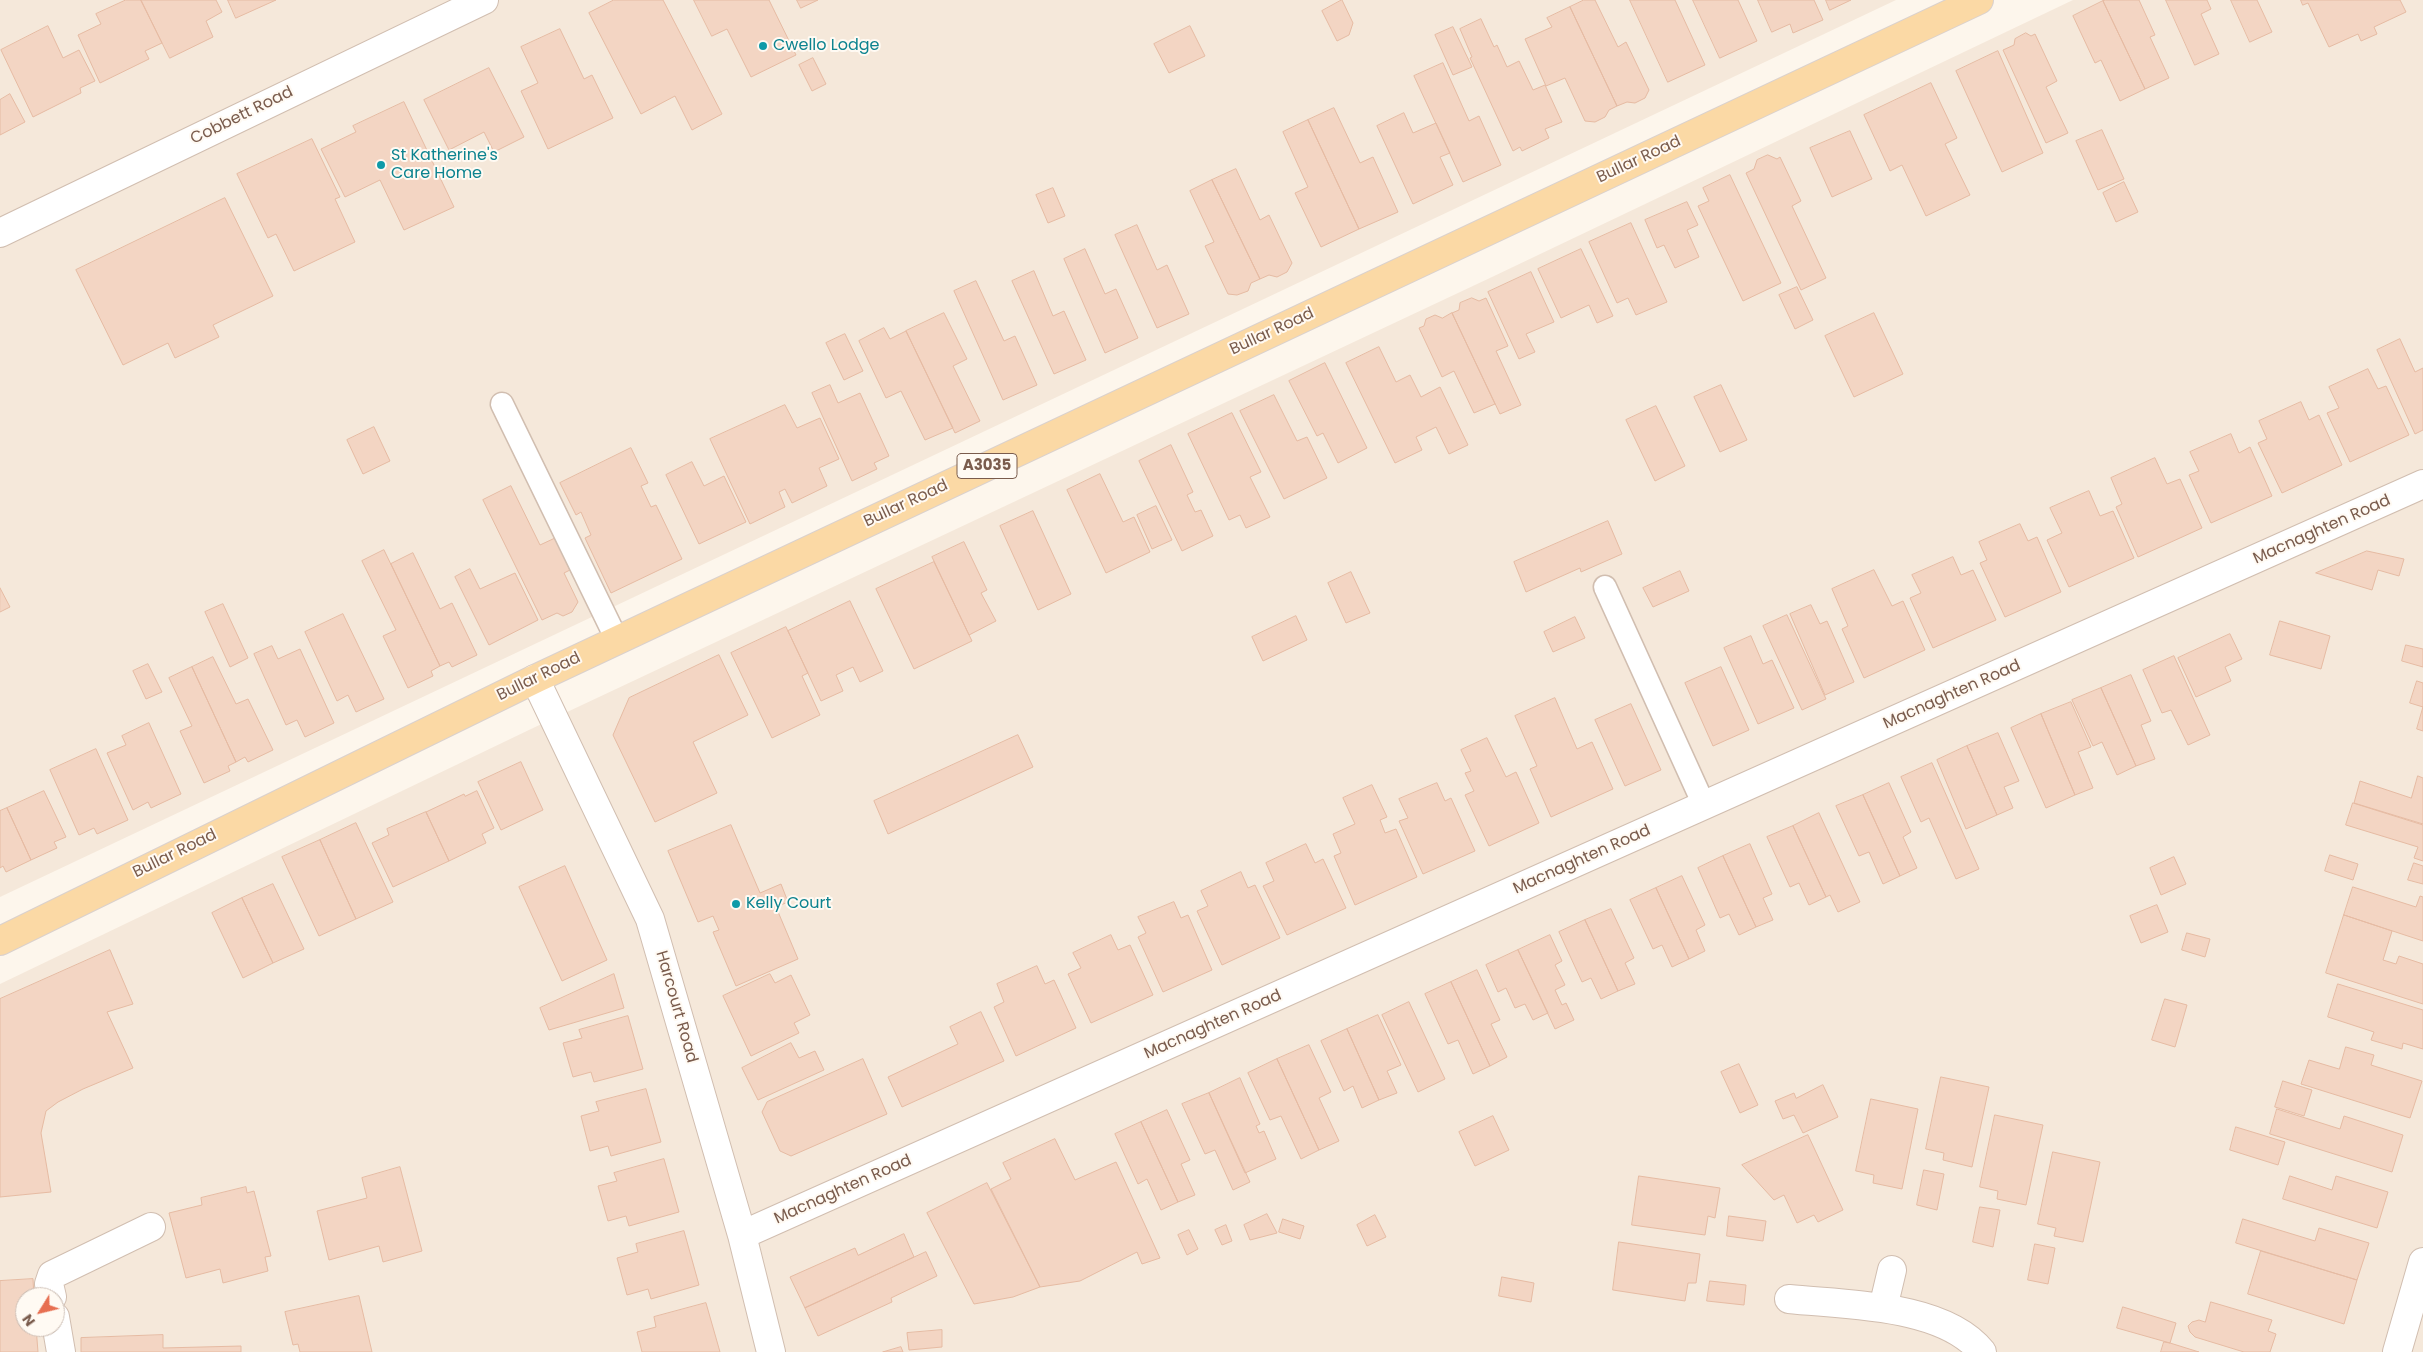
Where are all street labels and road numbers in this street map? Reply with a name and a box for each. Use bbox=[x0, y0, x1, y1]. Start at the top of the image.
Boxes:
street label: Cobbett Road bbox=[188, 83, 296, 149]
street label: Bullar Road bbox=[1594, 132, 1684, 188]
street label: Bullar Road bbox=[1227, 304, 1317, 360]
road number: A3035 bbox=[957, 454, 1017, 478]
street label: Bullar Road bbox=[861, 476, 951, 532]
street label: Macnaghten Road bbox=[2250, 491, 2394, 569]
street label: Bullar Road bbox=[494, 649, 584, 705]
street label: Macnaghten Road bbox=[1880, 656, 2024, 734]
street label: Macnaghten Road bbox=[1510, 821, 1654, 899]
street label: Bullar Road bbox=[130, 826, 220, 882]
street label: Harcourt Road bbox=[651, 949, 701, 1065]
street label: Macnaghten Road bbox=[1141, 986, 1285, 1064]
street label: Macnaghten Road bbox=[771, 1151, 915, 1229]

